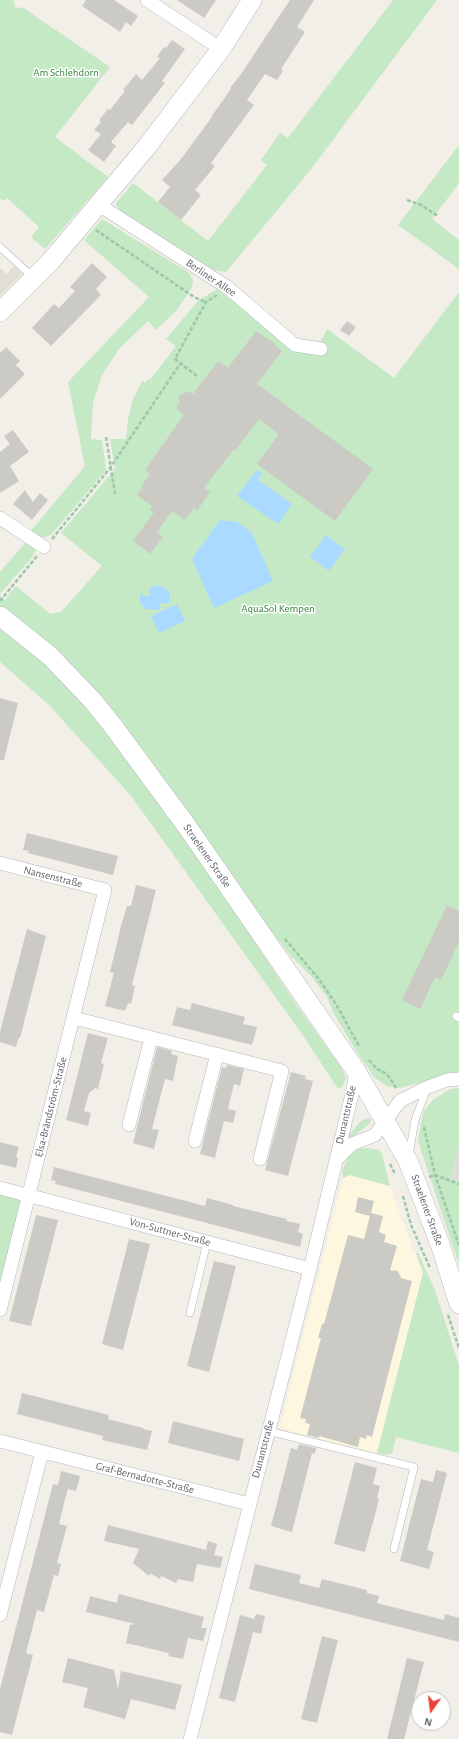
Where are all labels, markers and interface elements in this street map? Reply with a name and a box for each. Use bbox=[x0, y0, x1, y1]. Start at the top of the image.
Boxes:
park label: Am Schlehdorn bbox=[33, 66, 99, 80]
street label: Berliner Allee bbox=[183, 256, 239, 300]
park label: AquaSol Kempen bbox=[241, 602, 315, 616]
street label: Straelener Straße bbox=[180, 822, 234, 890]
street label: Nansenstraße bbox=[22, 863, 84, 891]
street label: Elsa-Brändström-Straße bbox=[32, 1056, 70, 1158]
street label: Dunantstraße bbox=[333, 1084, 359, 1146]
street label: Straelener Straße bbox=[408, 1173, 446, 1247]
street label: Von-Suttner-Straße bbox=[128, 1215, 212, 1249]
street label: Dunantstraße bbox=[249, 1418, 277, 1480]
street label: Graf-Bernadotte-Straße bbox=[94, 1459, 196, 1497]
north arrow bbox=[411, 1691, 451, 1731]
text: N bbox=[423, 1716, 433, 1728]

